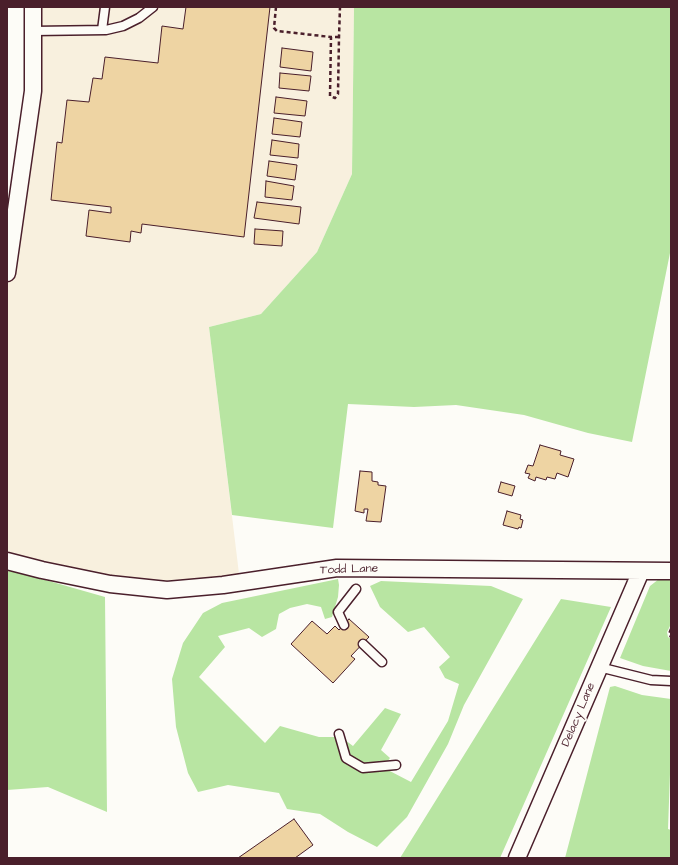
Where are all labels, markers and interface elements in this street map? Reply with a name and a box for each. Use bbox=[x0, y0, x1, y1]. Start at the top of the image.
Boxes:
street label: Todd Lane bbox=[320, 562, 378, 578]
street label: Delacy Lane bbox=[559, 681, 599, 749]

